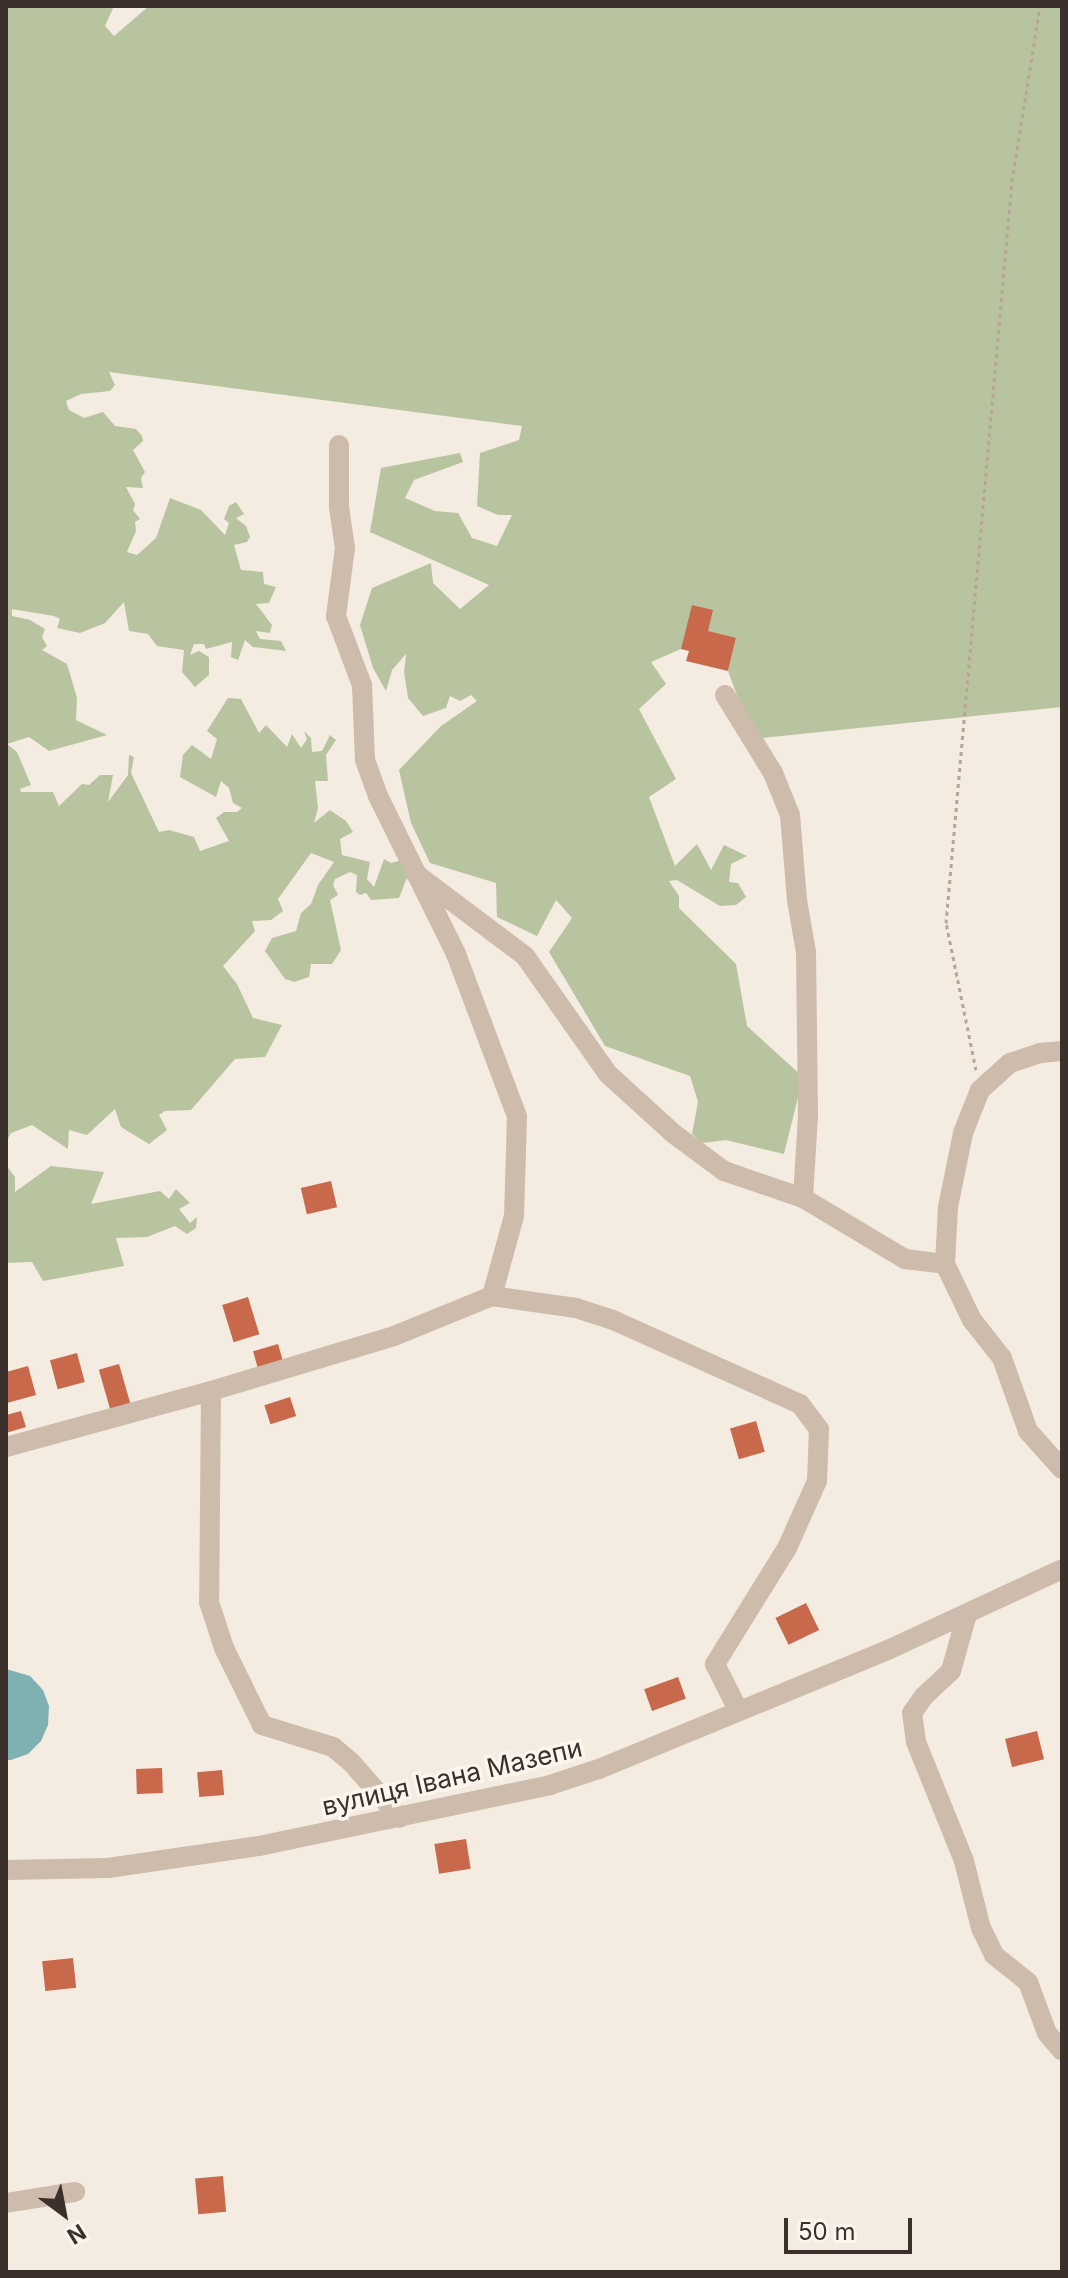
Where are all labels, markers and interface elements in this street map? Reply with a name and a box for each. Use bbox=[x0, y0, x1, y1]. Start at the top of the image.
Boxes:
street label: вулиця Івана Мазепи bbox=[319, 1732, 585, 1822]
north arrow bbox=[24, 2174, 104, 2254]
scale bar bbox=[788, 2202, 916, 2252]
text: 50 m bbox=[798, 2217, 856, 2246]
text: N bbox=[63, 2219, 91, 2250]

